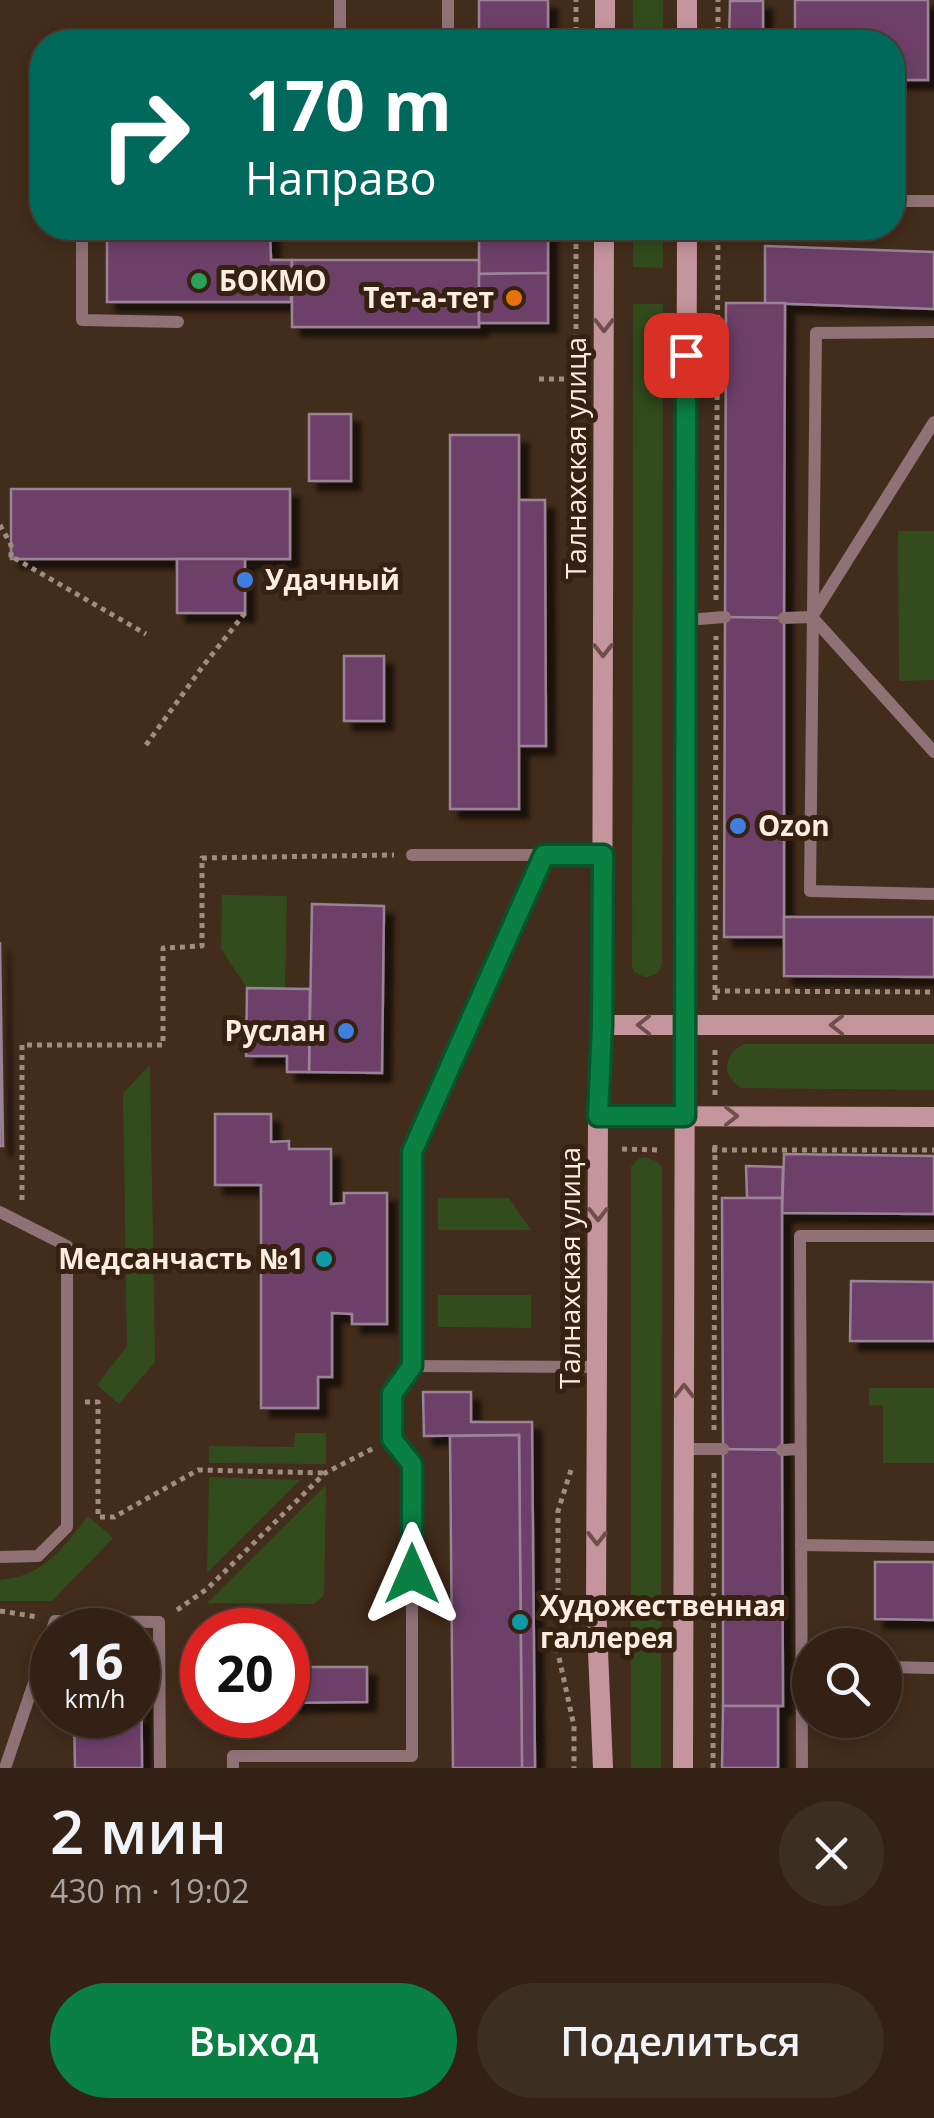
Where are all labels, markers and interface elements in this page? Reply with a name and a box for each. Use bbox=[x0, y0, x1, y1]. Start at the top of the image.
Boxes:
text: 170 m bbox=[245, 56, 452, 152]
icon: right bbox=[80, 70, 210, 200]
text: Направо bbox=[245, 147, 437, 208]
place label: БОКМО bbox=[219, 261, 327, 299]
marker: БОКМО bbox=[188, 270, 210, 292]
place label: Тет-а-тет bbox=[363, 278, 494, 316]
marker: Тет-а-тет bbox=[503, 287, 525, 309]
pin bbox=[644, 313, 729, 398]
one-way arrow bbox=[593, 318, 615, 333]
icon: arrive bbox=[659, 328, 714, 383]
street label: Талнахская улица bbox=[556, 337, 594, 579]
place label: Удачный bbox=[265, 560, 400, 598]
marker: Удачный bbox=[234, 569, 256, 591]
one-way arrow bbox=[592, 642, 614, 658]
place label: Ozon bbox=[758, 806, 830, 844]
marker: Ozon bbox=[727, 815, 749, 837]
place label: Руслан bbox=[225, 1011, 326, 1049]
one-way arrow bbox=[635, 1014, 650, 1036]
one-way arrow bbox=[828, 1014, 844, 1036]
marker: Руслан bbox=[335, 1020, 357, 1042]
one-way arrow bbox=[724, 1105, 739, 1127]
street label: Талнахская улица bbox=[550, 1147, 588, 1389]
one-way arrow bbox=[587, 1206, 609, 1222]
place label: Медсанчасть №1 bbox=[58, 1239, 304, 1277]
marker: Медсанчасть №1 bbox=[313, 1248, 335, 1270]
one-way arrow bbox=[673, 1382, 695, 1398]
position arrow bbox=[360, 1522, 464, 1626]
one-way arrow bbox=[586, 1531, 607, 1547]
place label: Художественная галлерея bbox=[540, 1586, 786, 1656]
speed limit sign: 20 bbox=[180, 1608, 310, 1738]
marker: Художественная галлерея bbox=[509, 1611, 531, 1633]
text: 16 bbox=[66, 1627, 124, 1695]
map controls bbox=[792, 1628, 902, 1738]
button: search bbox=[792, 1628, 902, 1738]
text: km/h bbox=[65, 1681, 125, 1715]
text: 2 мин bbox=[50, 1790, 227, 1872]
button: close bbox=[779, 1801, 884, 1906]
text: 430 m · 19:02 bbox=[50, 1869, 249, 1912]
button: Выход bbox=[50, 1983, 457, 2098]
button: Поделиться bbox=[477, 1983, 884, 2098]

